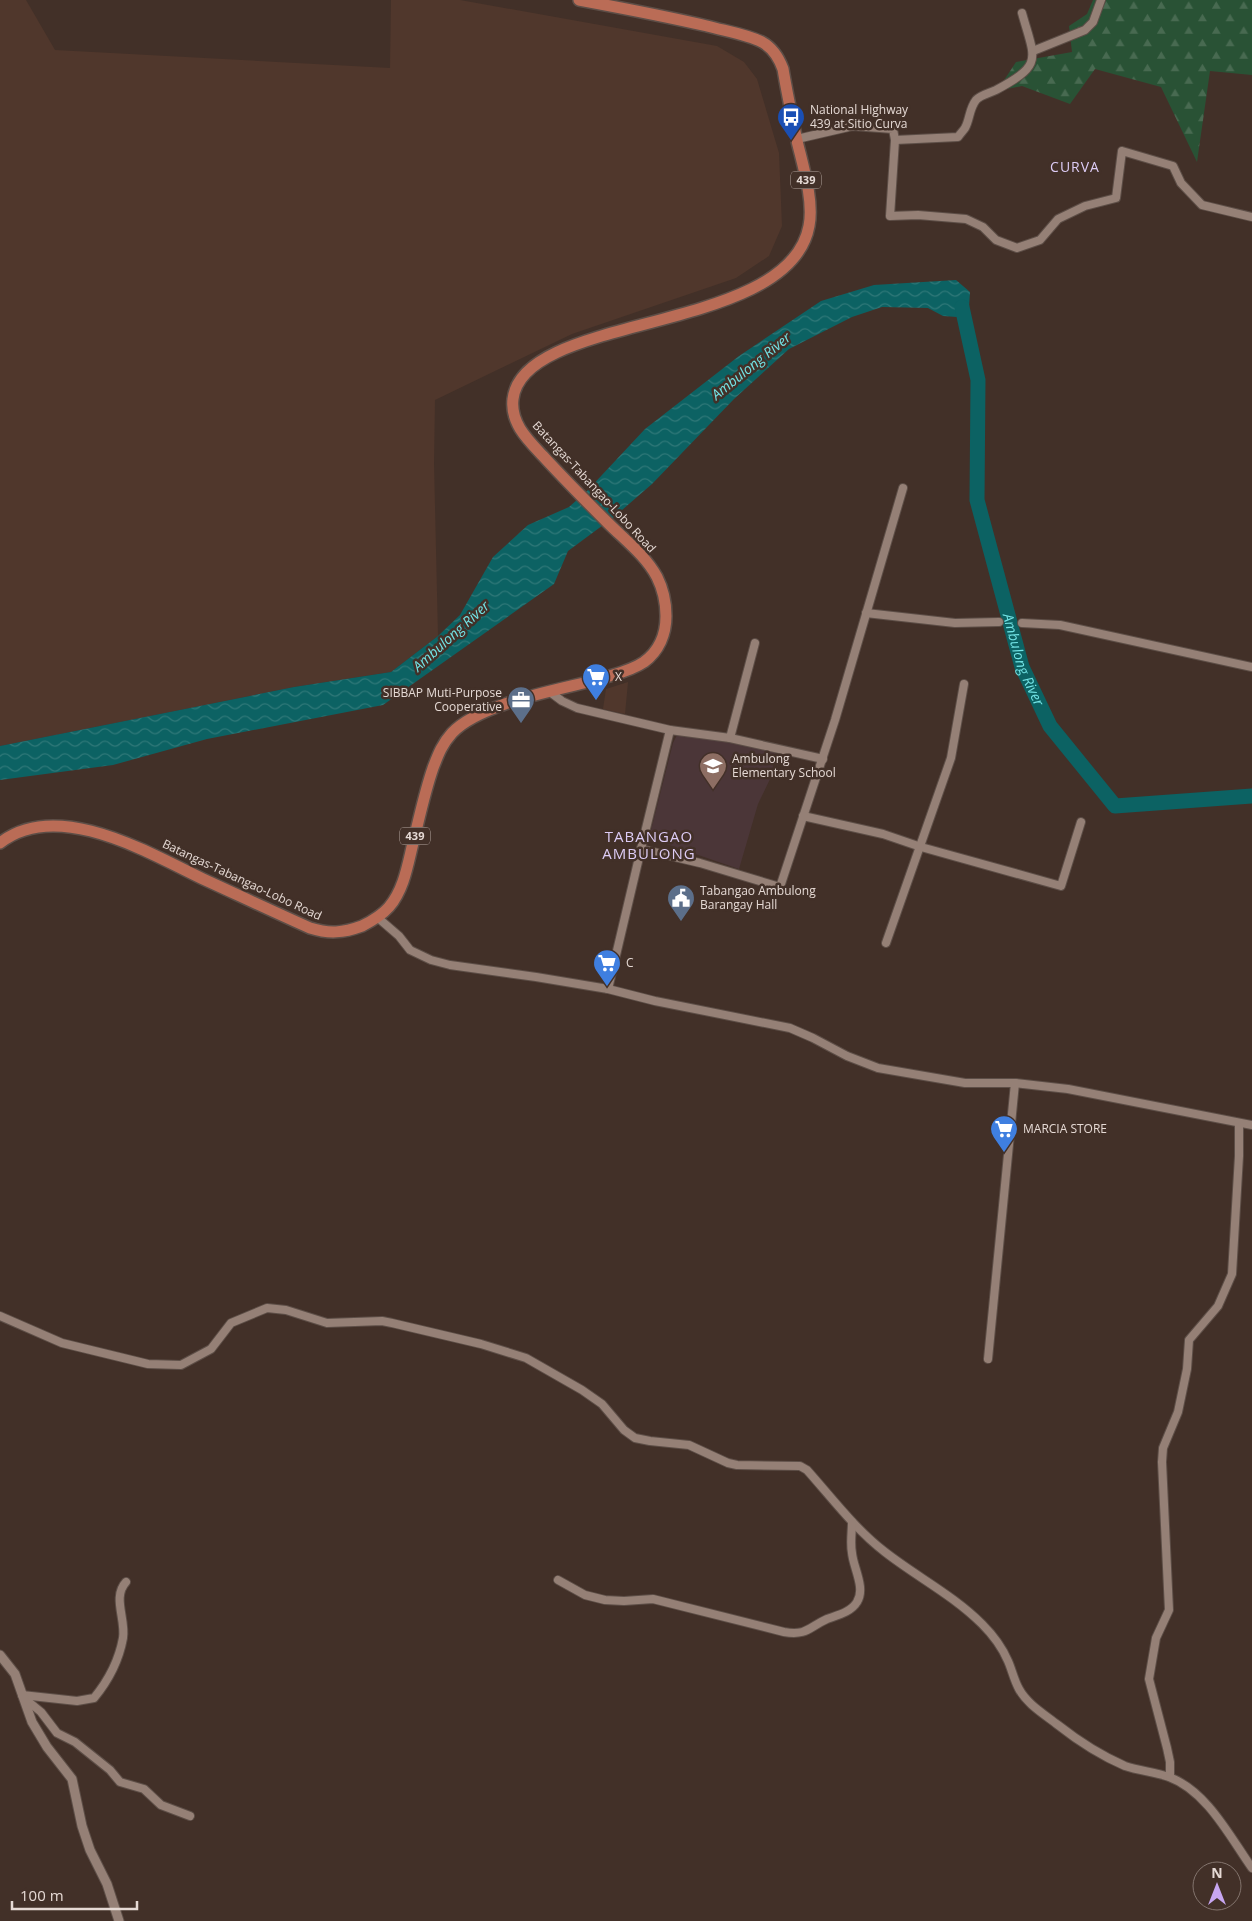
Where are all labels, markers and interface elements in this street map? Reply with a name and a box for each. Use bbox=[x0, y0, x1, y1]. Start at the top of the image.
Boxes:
place label: National Highway 439 at Sitio Curva bbox=[810, 101, 909, 132]
bus stop icon: National Highway 439 at Sitio Curva bbox=[776, 102, 806, 141]
district label: CURVA bbox=[1050, 157, 1100, 176]
road number: 439 bbox=[791, 172, 821, 188]
water label: Ambulong River bbox=[706, 327, 795, 404]
street label: Batangas-Tabangao-Lobo Road bbox=[529, 417, 660, 556]
water label: Ambulong River bbox=[407, 596, 493, 676]
water label: Ambulong River bbox=[999, 610, 1049, 709]
supermarket icon: X bbox=[581, 662, 611, 701]
place label: X bbox=[615, 668, 622, 685]
place label: SIBBAP Muti-Purpose Cooperative bbox=[383, 684, 502, 715]
office icon: SIBBAP Muti-Purpose Cooperative bbox=[506, 685, 536, 724]
place label: Ambulong Elementary School bbox=[732, 750, 836, 781]
school or university icon: Ambulong Elementary School bbox=[698, 751, 728, 790]
district label: TABANGAO AMBULONG bbox=[602, 826, 696, 863]
road number: 439 bbox=[400, 828, 430, 844]
street label: Batangas-Tabangao-Lobo Road bbox=[160, 835, 325, 924]
place label: Tabangao Ambulong Barangay Hall bbox=[700, 882, 816, 913]
public building icon: Tabangao Ambulong Barangay Hall bbox=[666, 883, 696, 922]
supermarket icon: C bbox=[592, 948, 622, 987]
place label: C bbox=[626, 954, 634, 971]
supermarket icon: MARCIA STORE bbox=[989, 1114, 1019, 1153]
place label: MARCIA STORE bbox=[1023, 1120, 1107, 1137]
north arrow bbox=[1192, 1861, 1242, 1911]
text: N bbox=[1211, 1863, 1223, 1882]
scale bar bbox=[12, 1878, 138, 1910]
text: 100 m bbox=[20, 1885, 64, 1905]

